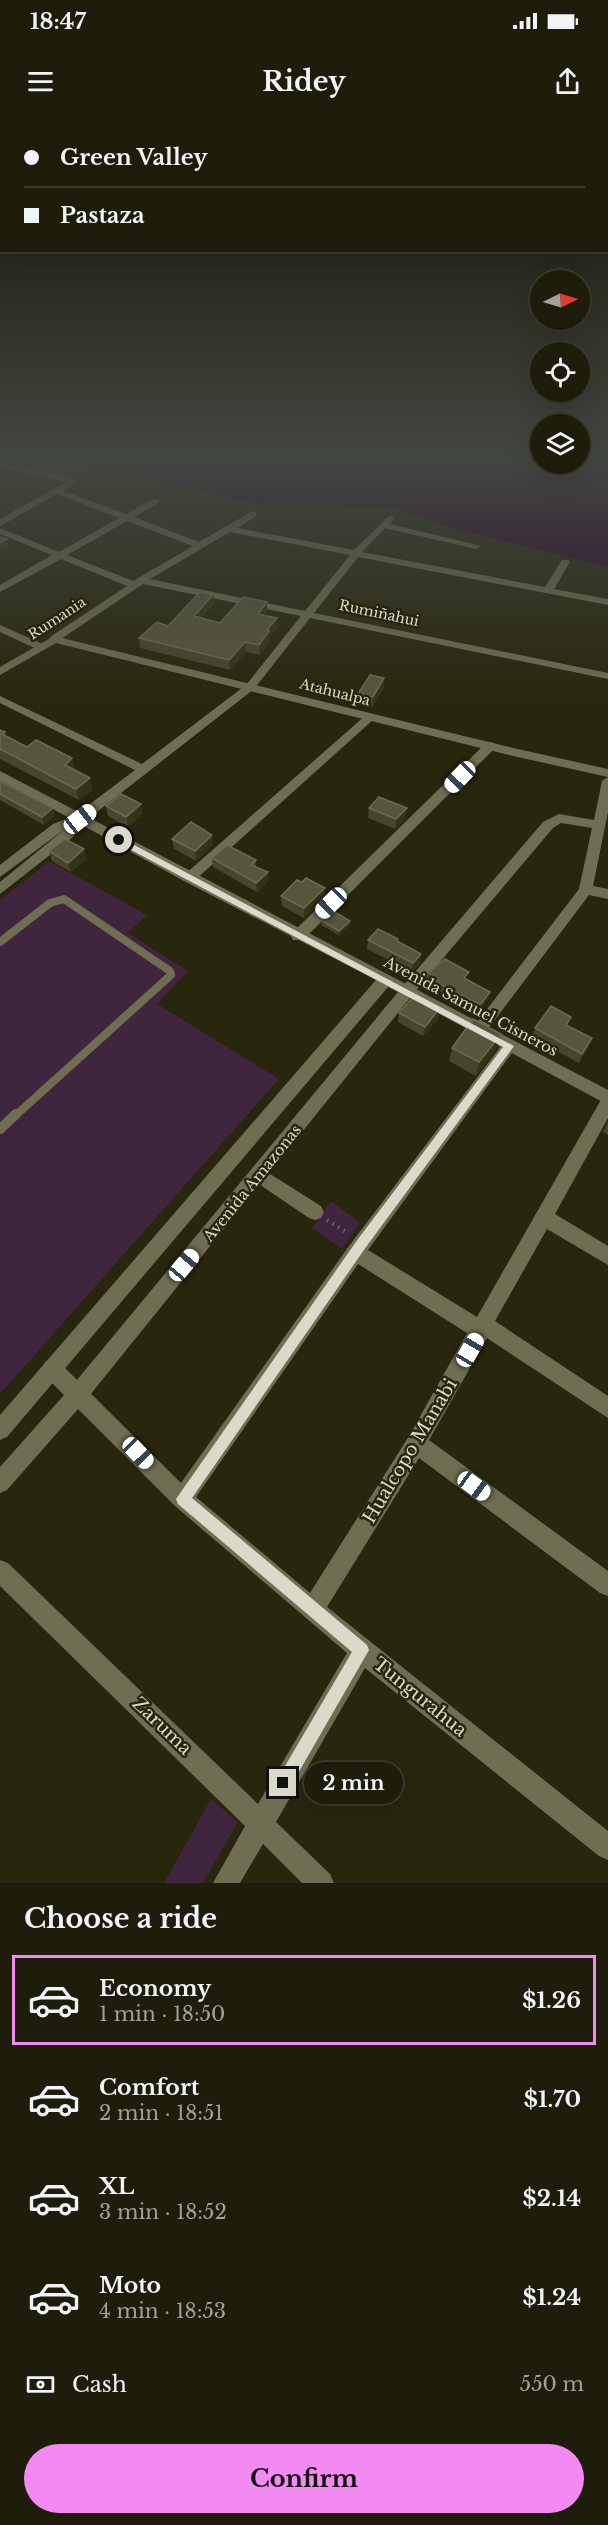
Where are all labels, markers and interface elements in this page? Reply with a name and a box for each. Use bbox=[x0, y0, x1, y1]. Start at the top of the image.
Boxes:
text: 18:47 bbox=[30, 8, 86, 35]
icon: menu bbox=[24, 65, 57, 98]
text: Ridey bbox=[262, 65, 346, 98]
icon: share bbox=[551, 65, 584, 98]
text: Green Valley bbox=[60, 144, 208, 171]
text: Pastaza bbox=[60, 202, 145, 229]
north arrow bbox=[530, 270, 590, 330]
map controls bbox=[530, 270, 590, 474]
button: locate bbox=[530, 342, 590, 402]
button: layers bbox=[530, 414, 590, 474]
street label: Rumania bbox=[25, 593, 90, 643]
street label: Rumiñahui bbox=[337, 596, 421, 630]
street label: Atahualpa bbox=[297, 674, 373, 710]
car bbox=[441, 758, 479, 796]
car bbox=[60, 801, 100, 837]
route start bbox=[105, 826, 132, 853]
car bbox=[312, 884, 350, 922]
street label: Avenida Samuel Cisneros bbox=[380, 951, 562, 1060]
street label: Avenida Amazonas bbox=[198, 1120, 305, 1246]
car bbox=[166, 1245, 202, 1285]
car bbox=[453, 1330, 487, 1370]
street label: Hualcopo Manabi bbox=[358, 1375, 462, 1527]
car bbox=[119, 1434, 157, 1472]
car bbox=[454, 1468, 494, 1504]
street label: Tungurahua bbox=[369, 1653, 471, 1741]
street label: Zaruma bbox=[128, 1692, 196, 1760]
callout: 2 min bbox=[304, 1762, 403, 1804]
route end bbox=[269, 1769, 296, 1796]
text: 2 min bbox=[322, 1771, 385, 1795]
text: Choose a ride bbox=[24, 1902, 217, 1935]
icon: car bbox=[27, 1973, 81, 2027]
text: Economy bbox=[99, 1975, 211, 2002]
text: $1.26 bbox=[522, 1987, 581, 2014]
text: 1 min · 18:50 bbox=[99, 2002, 225, 2026]
icon: car bbox=[27, 2072, 81, 2126]
text: Comfort bbox=[99, 2074, 199, 2101]
text: $1.70 bbox=[524, 2086, 581, 2113]
text: 2 min · 18:51 bbox=[99, 2101, 223, 2125]
icon: car bbox=[27, 2171, 81, 2225]
text: XL bbox=[99, 2173, 134, 2200]
text: $2.14 bbox=[523, 2185, 581, 2212]
text: 3 min · 18:52 bbox=[99, 2200, 227, 2224]
icon: car bbox=[27, 2270, 81, 2324]
text: Moto bbox=[99, 2272, 161, 2299]
text: $1.24 bbox=[523, 2284, 581, 2311]
text: 4 min · 18:53 bbox=[99, 2299, 226, 2323]
icon: cash bbox=[24, 2368, 57, 2401]
text: Cash bbox=[72, 2371, 127, 2398]
text: 550 m bbox=[520, 2372, 584, 2396]
button: Confirm bbox=[24, 2444, 584, 2513]

